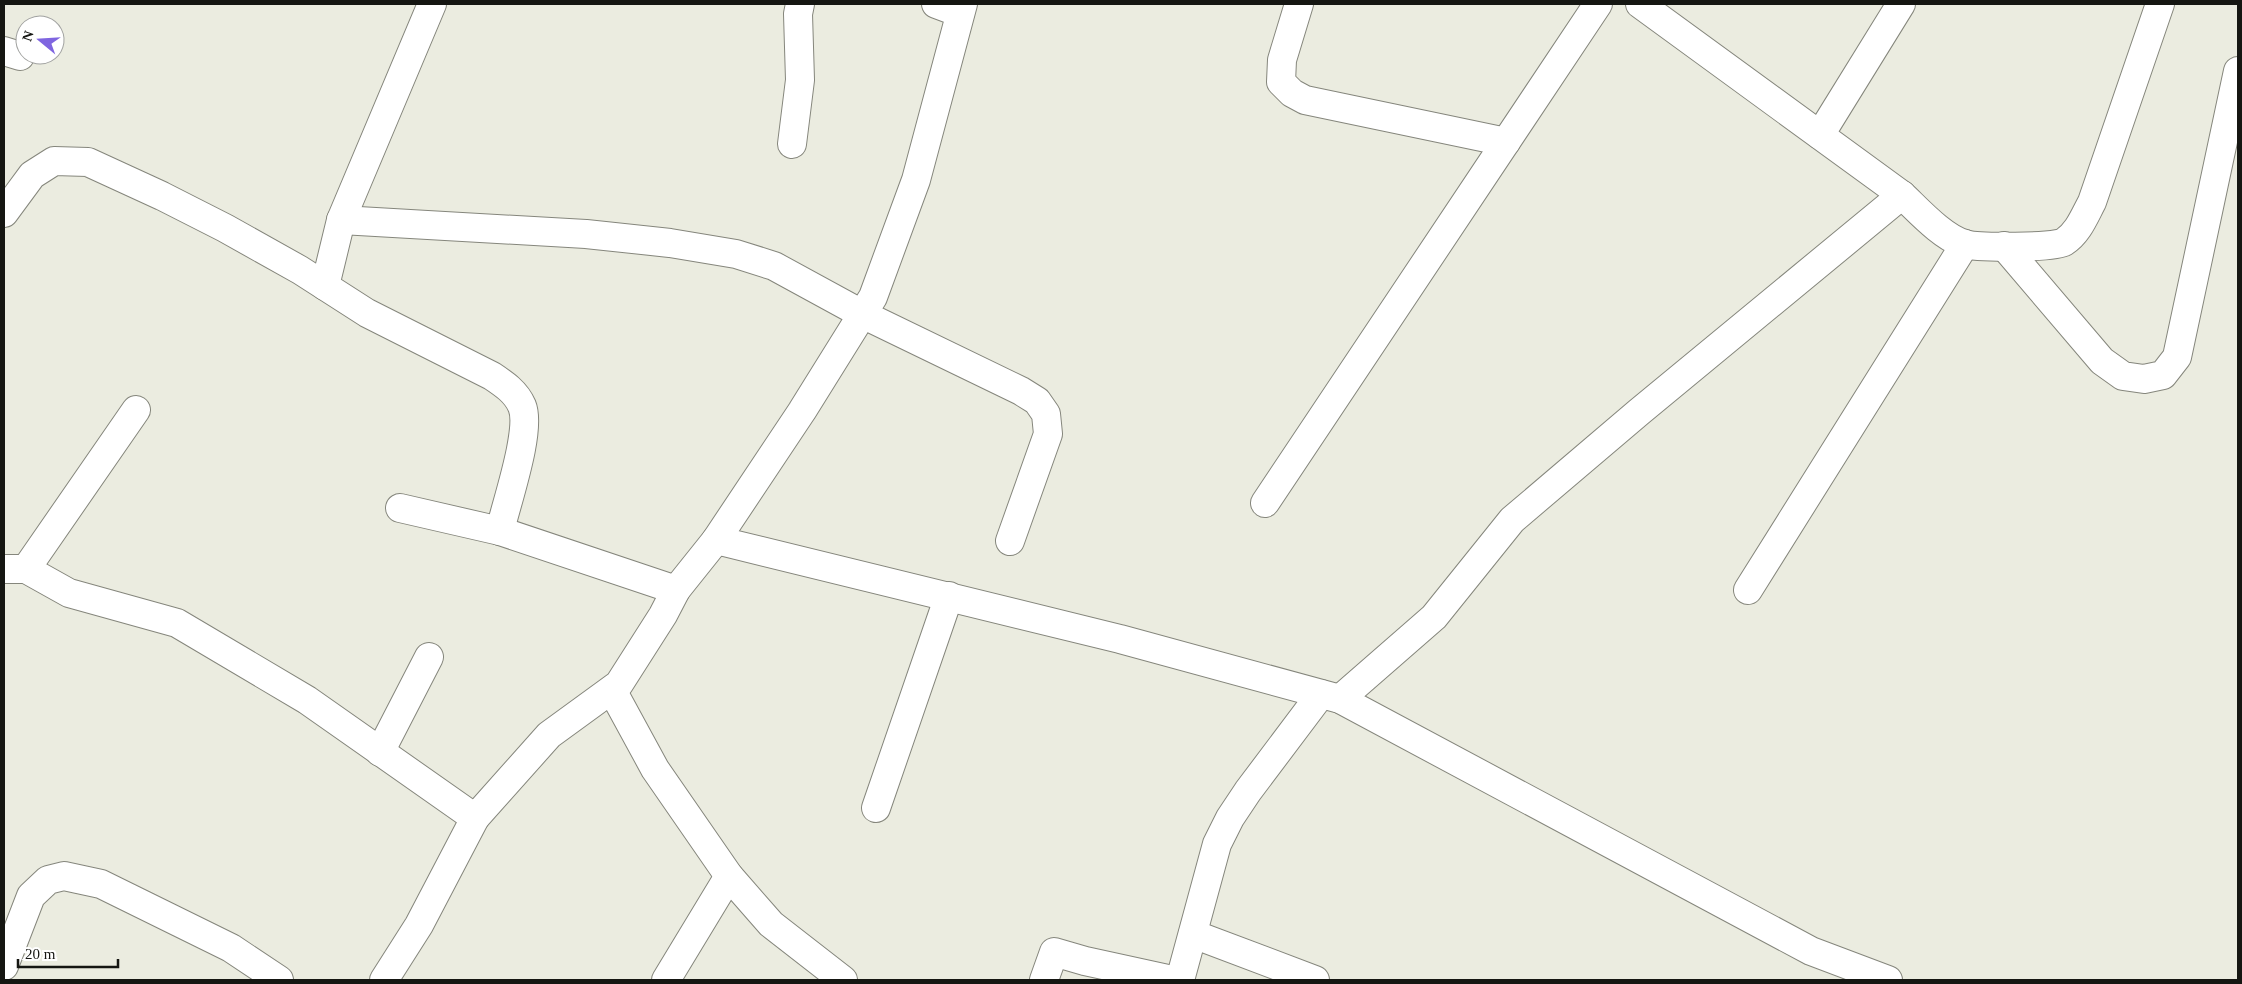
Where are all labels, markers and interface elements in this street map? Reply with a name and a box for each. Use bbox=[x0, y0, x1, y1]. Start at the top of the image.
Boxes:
north arrow bbox=[15, 15, 65, 65]
text: N bbox=[19, 29, 37, 43]
scale bar bbox=[18, 936, 118, 968]
text: 20 m bbox=[25, 946, 56, 962]

